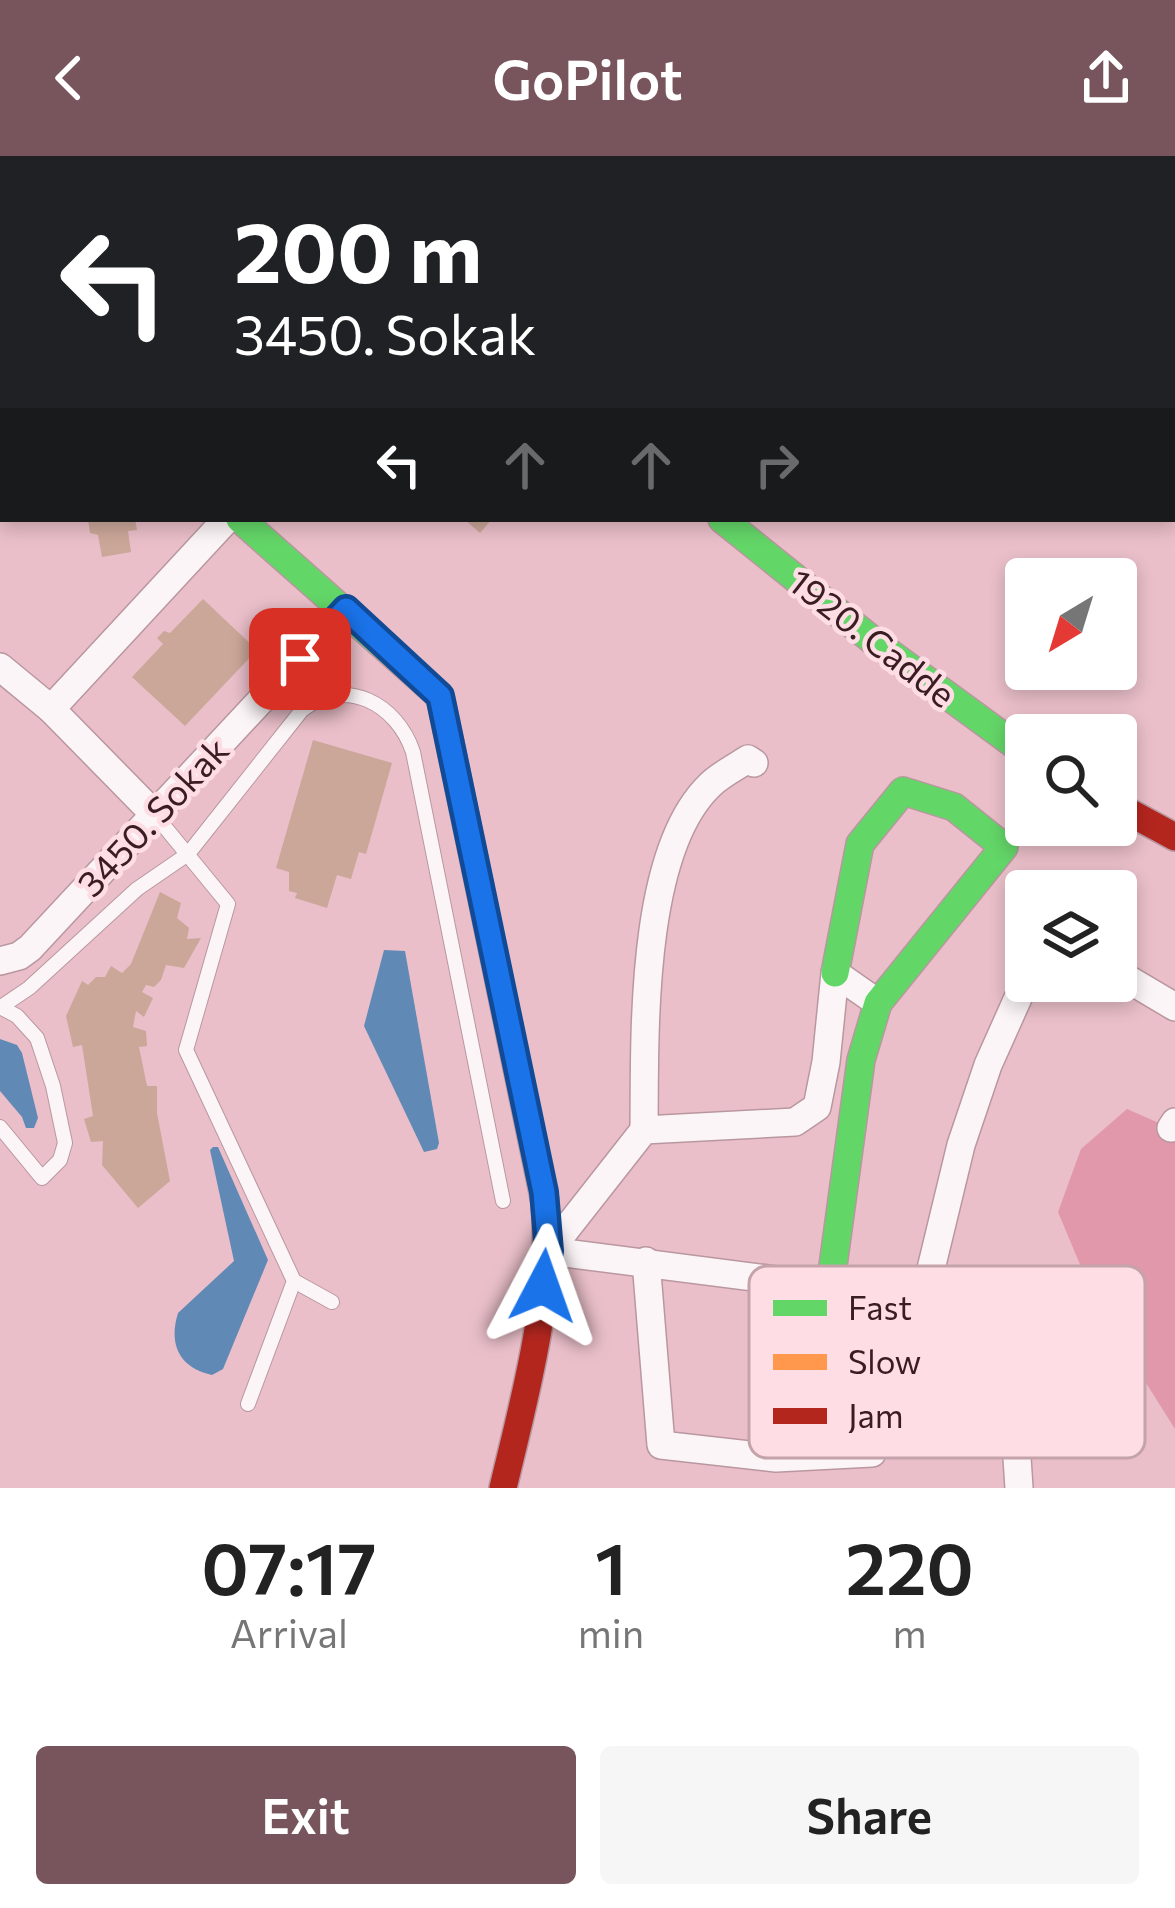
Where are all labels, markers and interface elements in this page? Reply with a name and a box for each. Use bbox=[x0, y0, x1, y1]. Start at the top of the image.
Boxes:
icon: back bbox=[36, 45, 102, 111]
text: GoPilot bbox=[492, 45, 683, 111]
icon: share bbox=[1073, 45, 1139, 111]
text: 200 m bbox=[234, 198, 482, 300]
icon: left bbox=[36, 204, 192, 360]
text: 3450. Sokak bbox=[234, 300, 536, 366]
icon: left bbox=[366, 432, 432, 498]
icon: ahead bbox=[492, 432, 558, 498]
icon: ahead bbox=[618, 432, 684, 498]
icon: right bbox=[744, 432, 810, 498]
street label: 1920. Cadde bbox=[781, 558, 965, 715]
north arrow bbox=[1005, 558, 1137, 690]
map controls bbox=[1005, 558, 1137, 1002]
pin bbox=[249, 608, 351, 710]
icon: arrive bbox=[267, 626, 333, 692]
button: search bbox=[1005, 714, 1137, 846]
street label: 3450. Sokak bbox=[67, 727, 236, 904]
button: layers bbox=[1005, 870, 1137, 1002]
position arrow bbox=[480, 1223, 606, 1349]
legend bbox=[749, 1266, 1145, 1458]
text: Fast bbox=[848, 1286, 912, 1327]
text: Slow bbox=[848, 1340, 921, 1381]
text: Jam bbox=[848, 1394, 904, 1435]
text: 07:17 bbox=[201, 1522, 377, 1610]
text: 1 bbox=[595, 1522, 627, 1610]
text: 220 bbox=[845, 1522, 974, 1610]
text: Arrival bbox=[230, 1608, 348, 1656]
text: min bbox=[578, 1608, 644, 1656]
text: m bbox=[893, 1608, 927, 1656]
button: Exit bbox=[36, 1746, 576, 1884]
button: Share bbox=[600, 1746, 1139, 1884]

